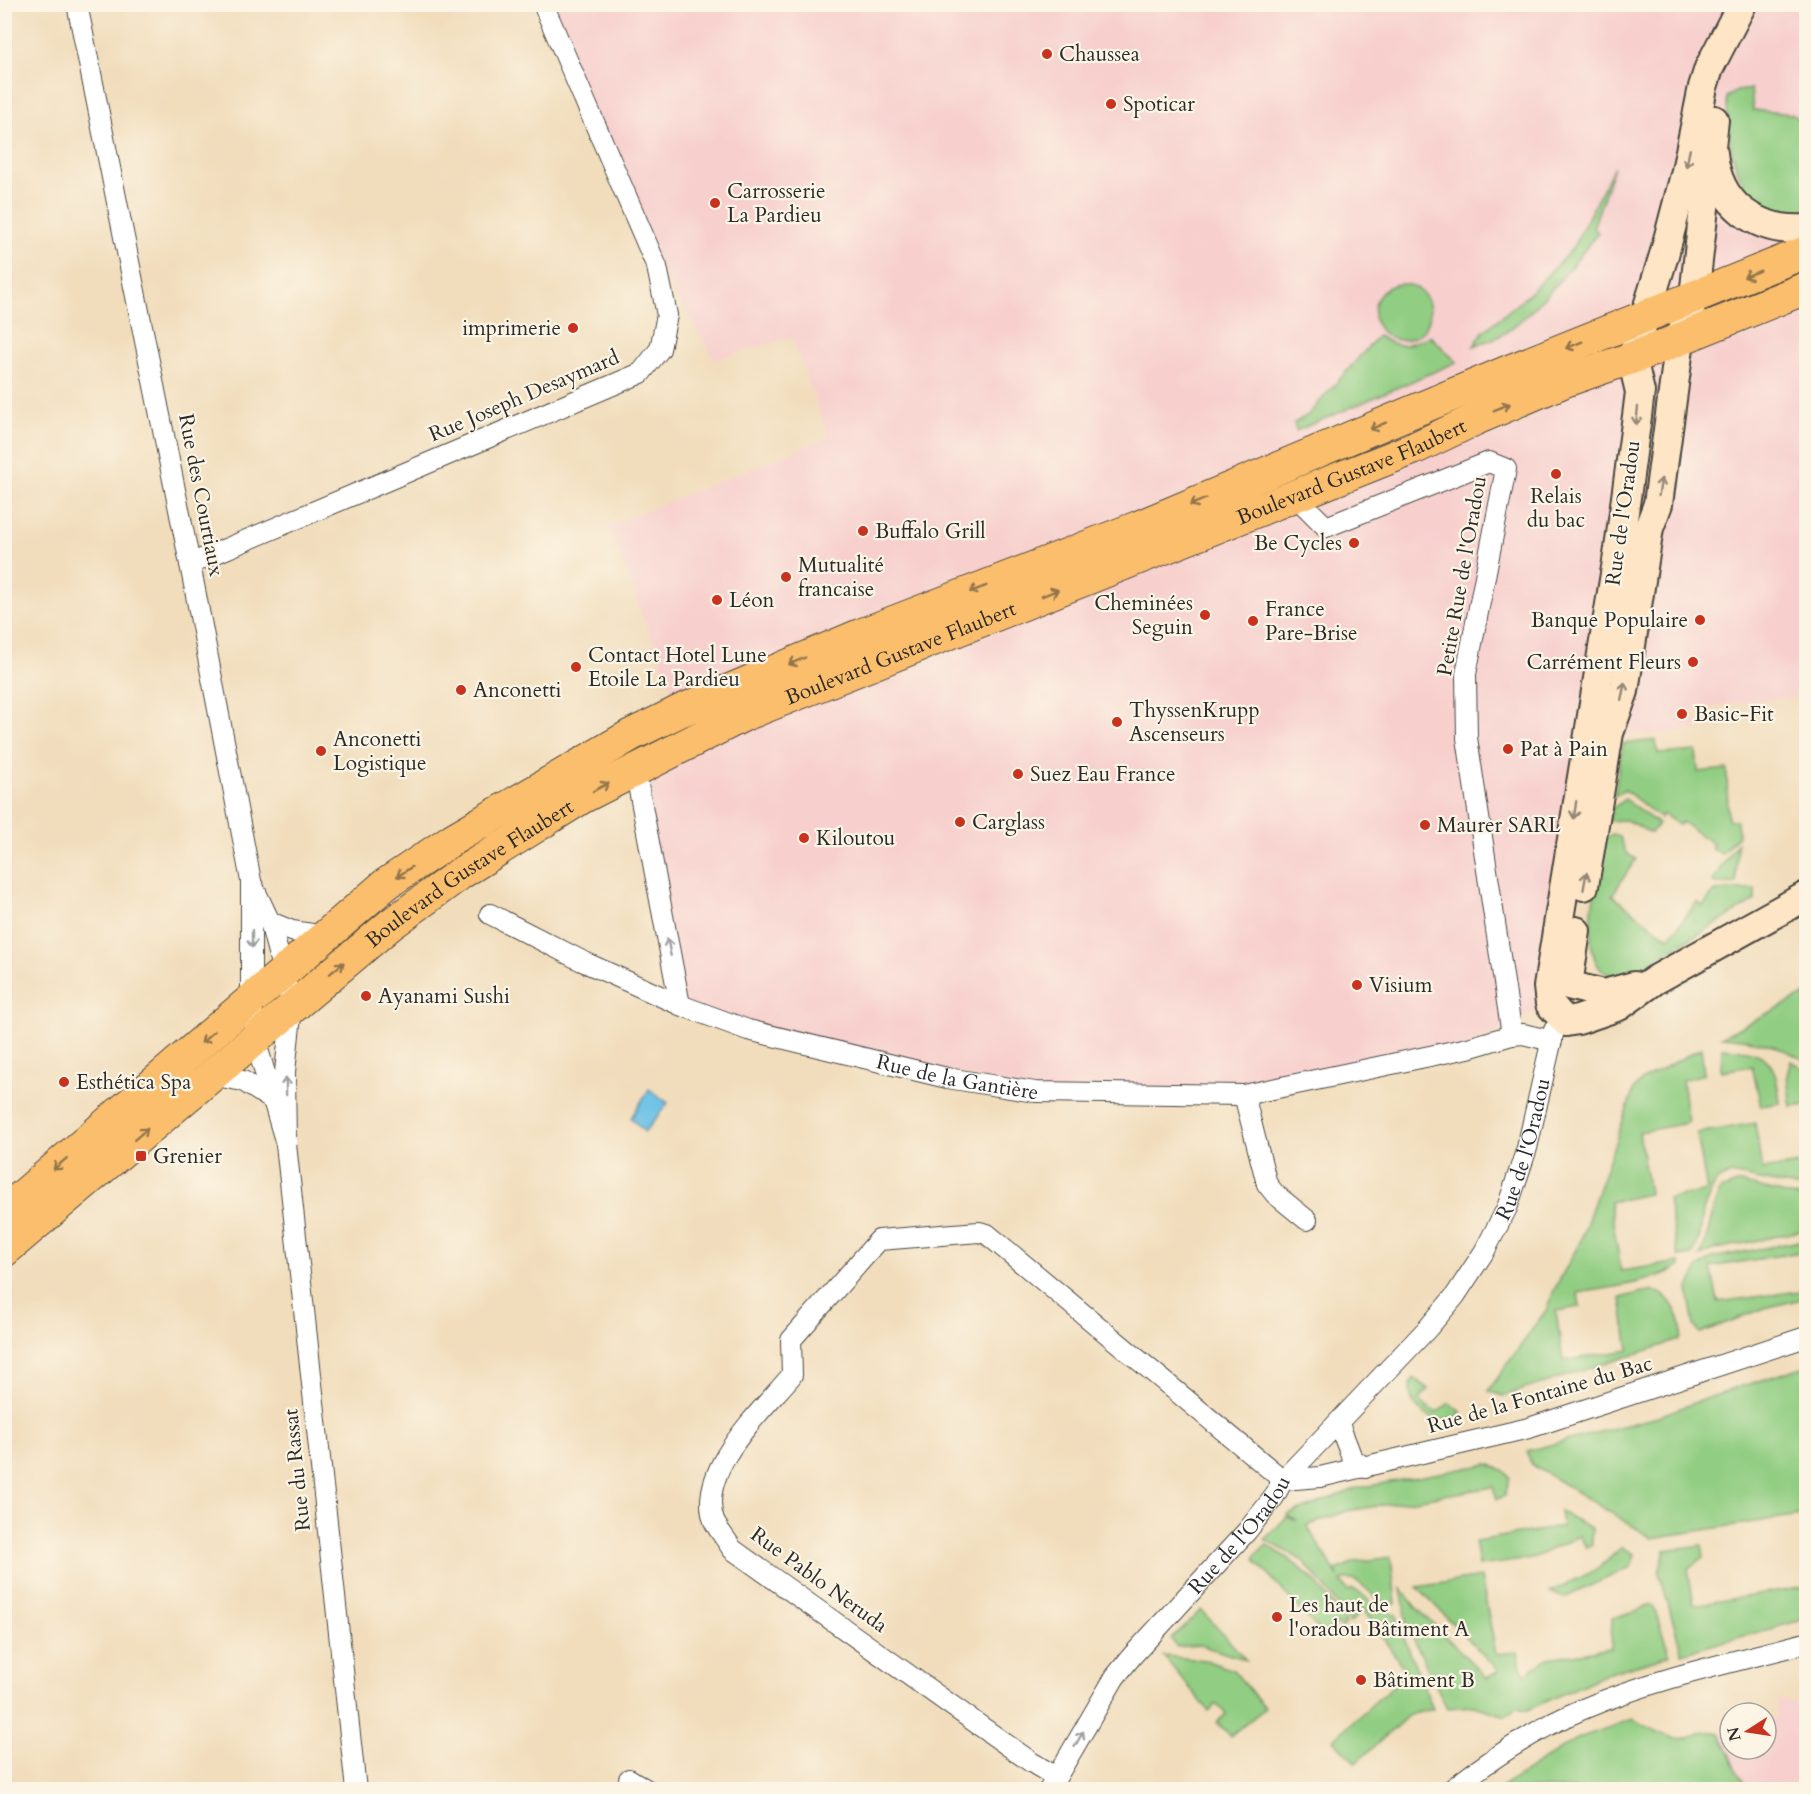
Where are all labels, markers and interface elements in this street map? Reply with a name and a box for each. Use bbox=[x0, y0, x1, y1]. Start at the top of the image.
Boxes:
place label: Chaussea bbox=[1059, 40, 1140, 69]
marker: Chaussea bbox=[1040, 47, 1054, 61]
place label: Spoticar bbox=[1123, 90, 1195, 119]
marker: Spoticar bbox=[1104, 97, 1118, 111]
one-way arrow bbox=[1682, 148, 1693, 167]
place label: Carrosserie La Pardieu bbox=[727, 177, 826, 230]
marker: Carrosserie La Pardieu bbox=[708, 196, 722, 210]
one-way arrow bbox=[1743, 269, 1762, 280]
place label: imprimerie bbox=[462, 314, 561, 343]
marker: imprimerie bbox=[566, 321, 580, 335]
one-way arrow bbox=[1565, 341, 1583, 352]
street label: Rue Joseph Desaymard bbox=[424, 343, 624, 449]
one-way arrow bbox=[1493, 401, 1511, 412]
one-way arrow bbox=[1631, 405, 1642, 425]
street label: Rue des Courtiaux bbox=[171, 411, 231, 579]
street label: Boulevard Gustave Flaubert bbox=[1232, 411, 1471, 532]
one-way arrow bbox=[1370, 421, 1388, 433]
street label: Rue de l'Oradou bbox=[1598, 438, 1648, 588]
marker: Relais du bac bbox=[1549, 467, 1563, 481]
street label: Petite Rue de l'Oradou bbox=[1430, 474, 1494, 678]
one-way arrow bbox=[1655, 477, 1666, 497]
place label: Relais du bac bbox=[1527, 482, 1585, 535]
one-way arrow bbox=[1190, 497, 1208, 508]
place label: Buffalo Grill bbox=[875, 517, 986, 546]
marker: Buffalo Grill bbox=[856, 524, 870, 538]
place label: Be Cycles bbox=[1254, 529, 1342, 558]
marker: Be Cycles bbox=[1347, 536, 1361, 550]
place label: Mutualité francaise bbox=[798, 551, 884, 604]
marker: Mutualité francaise bbox=[779, 570, 793, 584]
one-way arrow bbox=[969, 584, 988, 595]
place label: Léon bbox=[729, 586, 775, 615]
one-way arrow bbox=[1040, 587, 1058, 598]
place label: Cheminées Seguin bbox=[1094, 589, 1193, 642]
marker: Léon bbox=[710, 593, 724, 607]
street label: Boulevard Gustave Flaubert bbox=[781, 594, 1020, 712]
place label: France Pare-Brise bbox=[1265, 595, 1357, 648]
place label: Banque Populaire bbox=[1531, 606, 1688, 635]
marker: Cheminées Seguin bbox=[1198, 608, 1212, 622]
marker: Banque Populaire bbox=[1693, 613, 1707, 627]
marker: France Pare-Brise bbox=[1246, 614, 1260, 628]
place label: Contact Hotel Lune Etoile La Pardieu bbox=[588, 641, 767, 694]
place label: Carrément Fleurs bbox=[1526, 648, 1681, 677]
marker: Carrément Fleurs bbox=[1686, 655, 1700, 669]
one-way arrow bbox=[788, 656, 806, 667]
marker: Contact Hotel Lune Etoile La Pardieu bbox=[569, 660, 583, 674]
place label: Anconetti bbox=[473, 676, 562, 705]
one-way arrow bbox=[1618, 681, 1629, 701]
marker: Anconetti bbox=[454, 683, 468, 697]
place label: ThyssenKrupp Ascenseurs bbox=[1129, 696, 1260, 749]
place label: Basic-Fit bbox=[1694, 700, 1774, 729]
marker: Basic-Fit bbox=[1675, 707, 1689, 721]
marker: ThyssenKrupp Ascenseurs bbox=[1110, 715, 1124, 729]
place label: Anconetti Logistique bbox=[333, 725, 427, 778]
place label: Pat à Pain bbox=[1520, 735, 1608, 764]
marker: Pat à Pain bbox=[1501, 742, 1515, 756]
marker: Anconetti Logistique bbox=[314, 744, 328, 758]
place label: Suez Eau France bbox=[1030, 760, 1176, 789]
marker: Suez Eau France bbox=[1011, 767, 1025, 781]
one-way arrow bbox=[592, 781, 610, 792]
street label: Boulevard Gustave Flaubert bbox=[359, 792, 579, 954]
one-way arrow bbox=[1570, 800, 1581, 819]
place label: Carglass bbox=[972, 808, 1045, 837]
place label: Maurer SARL bbox=[1437, 811, 1561, 840]
marker: Carglass bbox=[953, 815, 967, 829]
marker: Maurer SARL bbox=[1418, 818, 1432, 832]
place label: Kiloutou bbox=[816, 824, 895, 853]
marker: Kiloutou bbox=[797, 831, 811, 845]
one-way arrow bbox=[397, 866, 413, 878]
one-way arrow bbox=[1580, 872, 1591, 892]
one-way arrow bbox=[246, 929, 257, 949]
one-way arrow bbox=[663, 938, 674, 958]
one-way arrow bbox=[328, 961, 344, 974]
place label: Visium bbox=[1369, 971, 1433, 1000]
marker: Visium bbox=[1350, 978, 1364, 992]
place label: Ayanami Sushi bbox=[378, 982, 510, 1011]
marker: Ayanami Sushi bbox=[359, 989, 373, 1003]
one-way arrow bbox=[201, 1030, 216, 1044]
street label: Rue de la Gantière bbox=[873, 1047, 1041, 1107]
place label: Esthética Spa bbox=[76, 1068, 191, 1097]
marker: Esthética Spa bbox=[57, 1075, 71, 1089]
street label: Rue de l'Oradou bbox=[1489, 1075, 1557, 1225]
one-way arrow bbox=[280, 1076, 292, 1096]
one-way arrow bbox=[133, 1127, 148, 1141]
place label: Grenier bbox=[153, 1142, 222, 1171]
marker: Grenier bbox=[134, 1149, 148, 1163]
one-way arrow bbox=[53, 1157, 68, 1171]
street label: Rue de la Fontaine du Bac bbox=[1424, 1349, 1656, 1441]
street label: Rue du Rassat bbox=[276, 1407, 318, 1533]
street label: Rue de l'Oradou bbox=[1181, 1471, 1297, 1601]
street label: Rue Pablo Neruda bbox=[744, 1520, 894, 1640]
place label: Les haut de l'oradou Bâtiment A bbox=[1289, 1591, 1469, 1644]
marker: Les haut de l'oradou Bâtiment A bbox=[1270, 1610, 1284, 1624]
place label: Bâtiment B bbox=[1373, 1666, 1475, 1695]
marker: Bâtiment B bbox=[1354, 1673, 1368, 1687]
north arrow bbox=[1718, 1701, 1778, 1761]
text: N bbox=[1722, 1725, 1747, 1743]
one-way arrow bbox=[1073, 1731, 1085, 1748]

